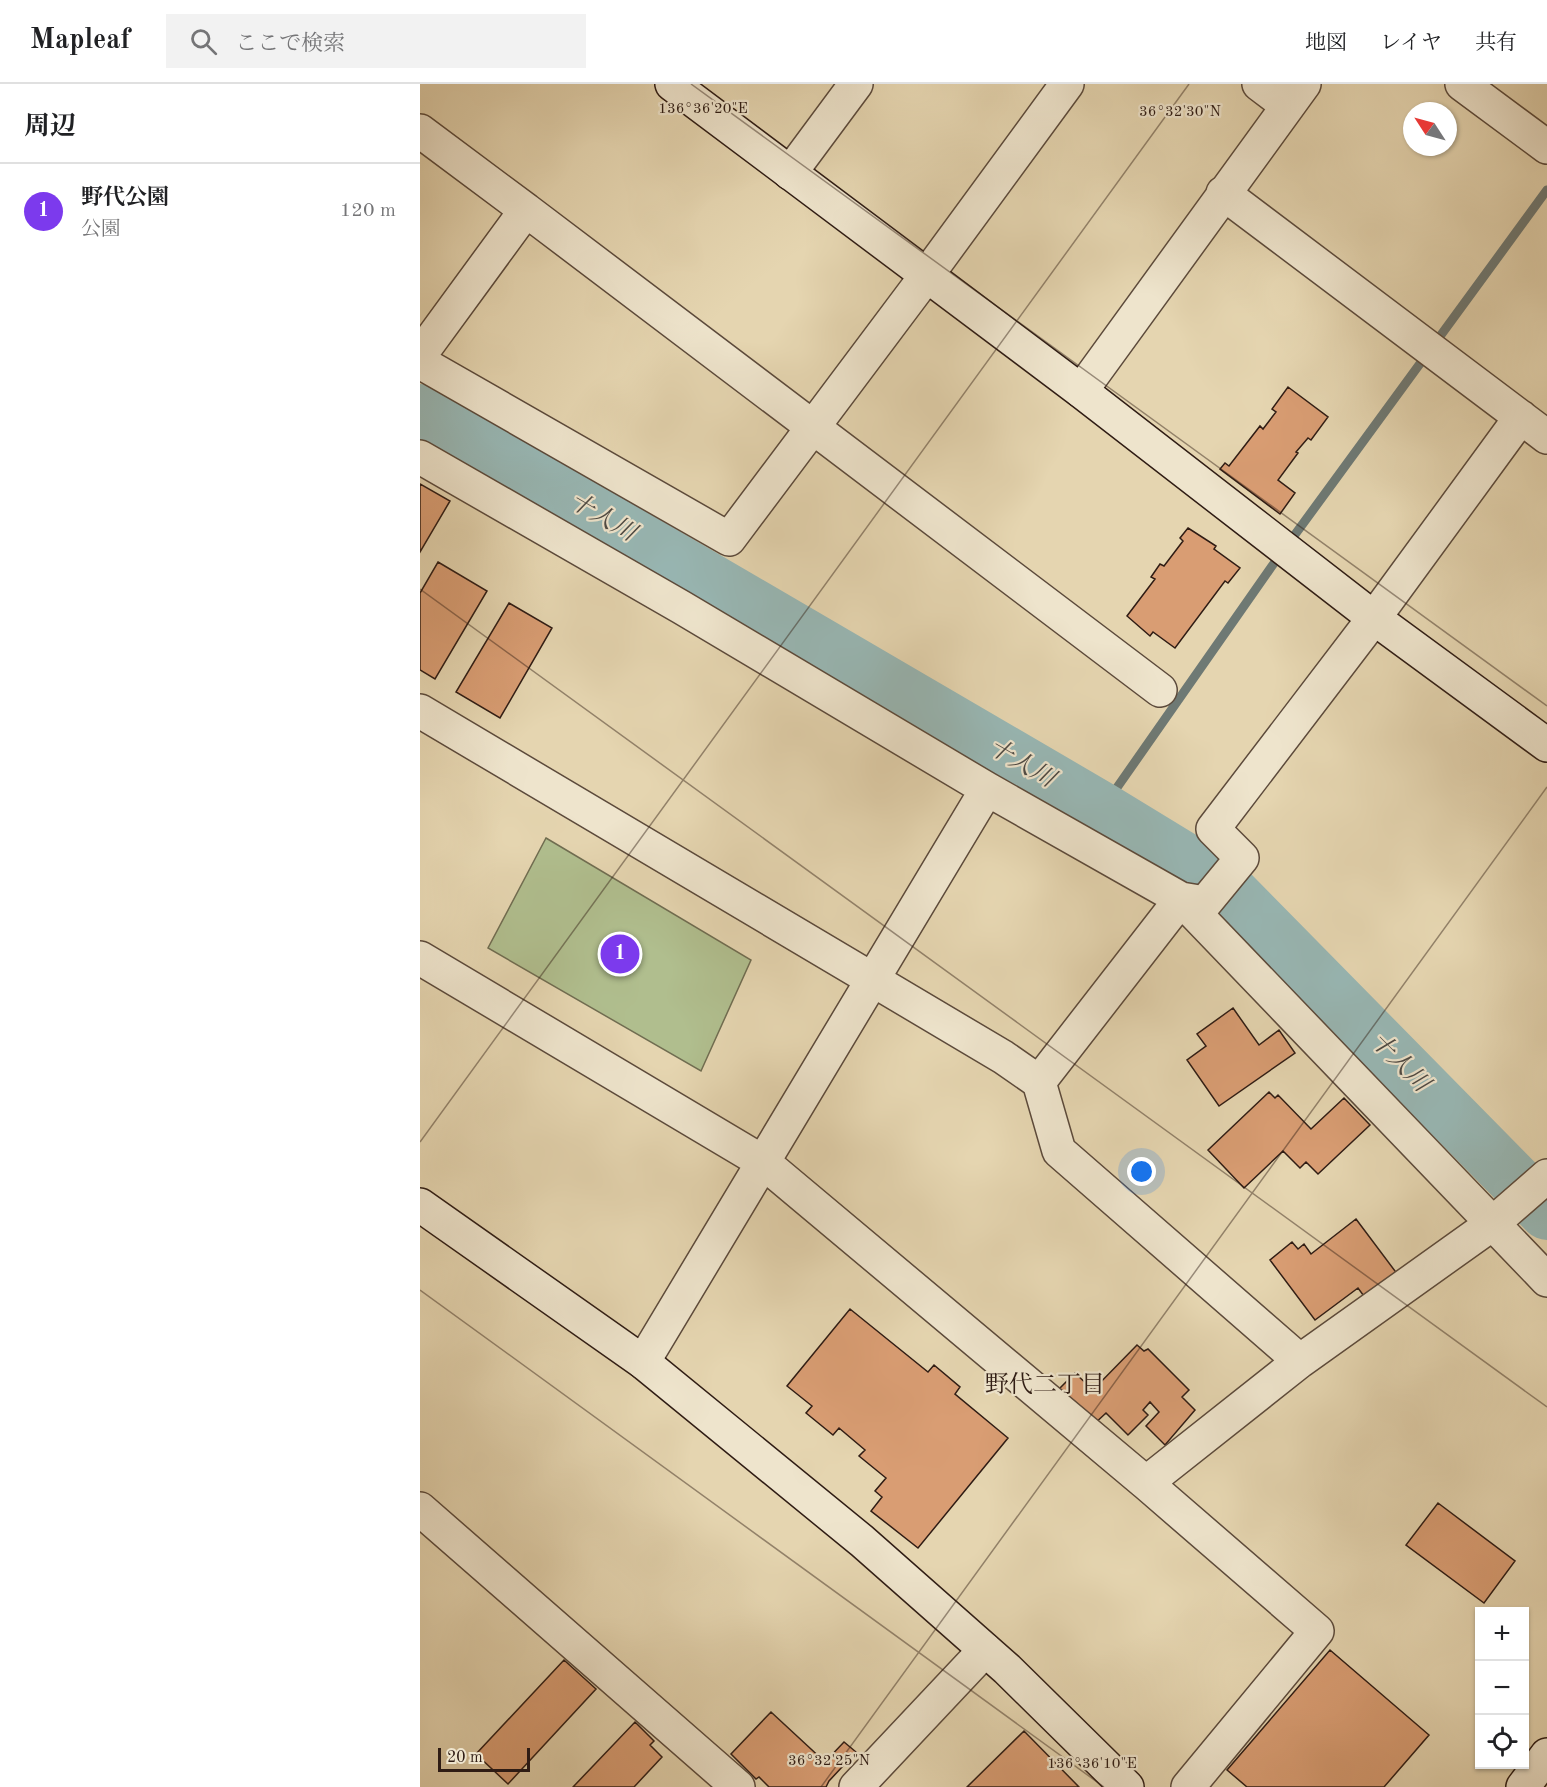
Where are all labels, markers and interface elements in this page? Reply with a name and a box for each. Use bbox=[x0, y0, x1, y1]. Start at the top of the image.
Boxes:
search box bbox=[166, 14, 586, 68]
icon: search bbox=[187, 25, 220, 58]
text: Mapleaf bbox=[30, 27, 130, 55]
text: ここで検索 bbox=[235, 33, 345, 55]
text: 地図 bbox=[1305, 33, 1347, 54]
text: レイヤ bbox=[1380, 33, 1442, 54]
text: 共有 bbox=[1475, 33, 1517, 54]
text: 136°36'20"E bbox=[658, 102, 748, 117]
north arrow bbox=[1403, 102, 1457, 156]
text: 36°32'30"N bbox=[1139, 105, 1221, 120]
text: 周辺 bbox=[24, 114, 76, 140]
text: 野代公園 bbox=[81, 187, 169, 209]
text: 1 bbox=[38, 201, 49, 221]
text: 120 m bbox=[340, 201, 396, 221]
text: 公園 bbox=[81, 220, 121, 240]
water label: 十人川 bbox=[565, 487, 643, 548]
water label: 十人川 bbox=[984, 733, 1062, 794]
pin: 1 bbox=[600, 932, 640, 976]
water label: 十人川 bbox=[1365, 1027, 1437, 1099]
your location bbox=[1127, 1157, 1156, 1186]
district label: 野代二丁目 bbox=[985, 1372, 1105, 1398]
map controls bbox=[1475, 1607, 1529, 1769]
button: + bbox=[1475, 1607, 1529, 1661]
button: − bbox=[1475, 1661, 1529, 1715]
button: locate bbox=[1475, 1715, 1529, 1769]
scale bar bbox=[438, 1745, 530, 1772]
text: 20 m bbox=[447, 1750, 483, 1766]
text: 36°32'25"N bbox=[788, 1754, 870, 1769]
text: 136°36'10"E bbox=[1047, 1757, 1137, 1772]

